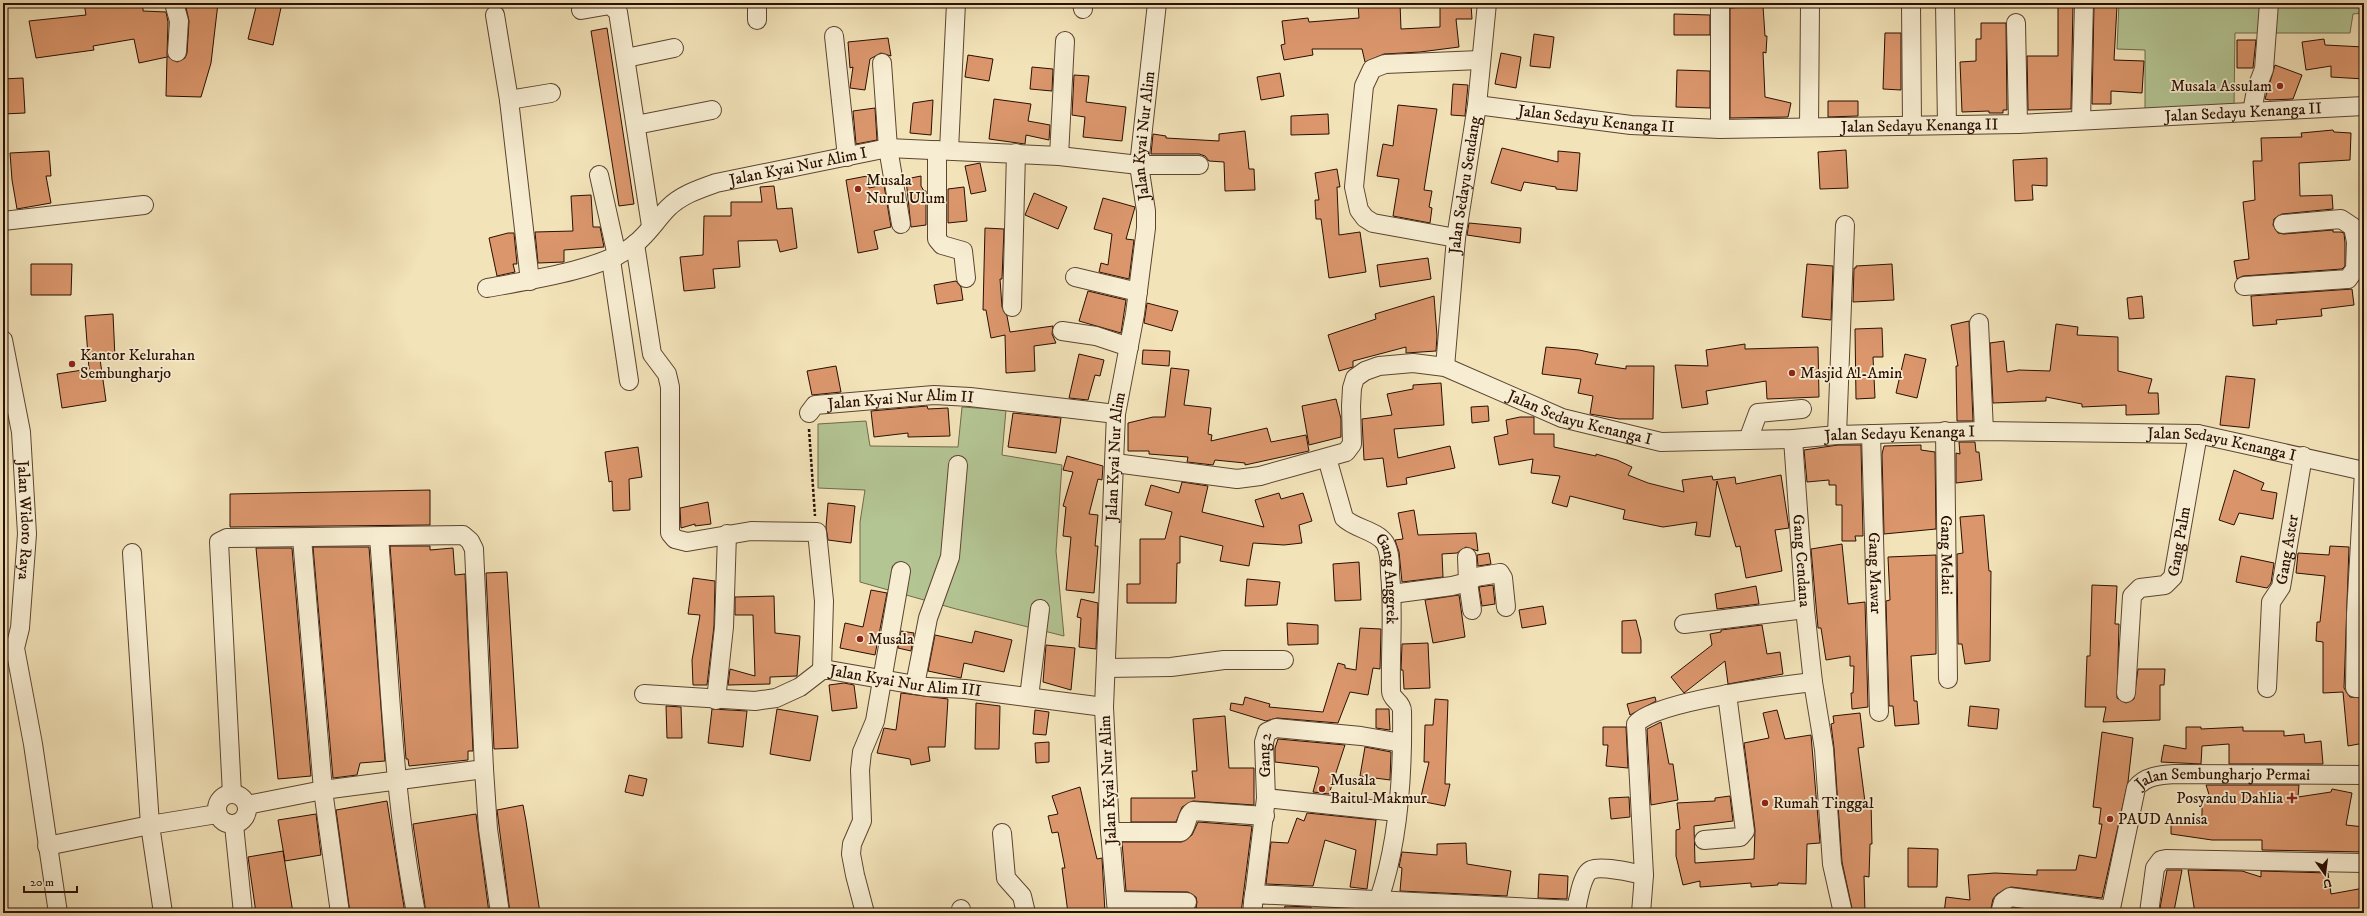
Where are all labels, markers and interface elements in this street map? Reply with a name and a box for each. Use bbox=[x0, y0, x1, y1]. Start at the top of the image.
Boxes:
street label: Jalan Kyai Nur Alim bbox=[1129, 70, 1159, 204]
place label: Musala Assulam bbox=[2170, 76, 2272, 96]
marker: Musala Assulam bbox=[2275, 81, 2285, 91]
street label: Jalan Sedayu Kenanga II bbox=[2162, 98, 2323, 126]
street label: Jalan Sedayu Kenanga II bbox=[1515, 100, 1675, 137]
street label: Jalan Sedayu Kenanga II bbox=[1839, 114, 1999, 137]
street label: Jalan Sedayu Sendang bbox=[1445, 115, 1485, 257]
street label: Jalan Kyai Nur Alim I bbox=[726, 142, 869, 190]
place label: Musala Nurul Ulum bbox=[866, 170, 945, 208]
marker: Musala Nurul Ulum bbox=[853, 184, 863, 194]
place label: Kantor Kelurahan Sembungharjo bbox=[80, 345, 196, 383]
marker: Kantor Kelurahan Sembungharjo bbox=[67, 359, 77, 369]
place label: Masjid Al-Amin bbox=[1800, 363, 1903, 383]
marker: Masjid Al-Amin bbox=[1787, 368, 1797, 378]
street label: Jalan Kyai Nur Alim II bbox=[825, 385, 975, 414]
street label: Jalan Sedayu Kenanga I bbox=[1503, 385, 1654, 450]
street label: Jalan Kyai Nur Alim bbox=[1102, 390, 1130, 524]
street label: Jalan Sedayu Kenanga I bbox=[1822, 421, 1976, 446]
street label: Jalan Sedayu Kenanga I bbox=[2145, 423, 2298, 466]
street label: Jalan Widoro Raya bbox=[13, 458, 37, 581]
street label: Gang Palm bbox=[2163, 505, 2195, 578]
street label: Gang Aster bbox=[2272, 513, 2303, 586]
street label: Gang Cendana bbox=[1788, 514, 1815, 608]
street label: Gang Melati bbox=[1936, 515, 1957, 595]
street label: Gang Anggrek bbox=[1371, 529, 1402, 625]
street label: Gang Mawar bbox=[1864, 532, 1886, 614]
place label: Musala bbox=[868, 629, 914, 649]
marker: Musala bbox=[855, 634, 865, 644]
street label: Jalan Kyai Nur Alim III bbox=[826, 660, 983, 701]
street label: Jalan Kyai Nur Alim bbox=[1095, 715, 1121, 847]
street label: Gang 2 bbox=[1254, 730, 1276, 778]
street label: Jalan Sembungharjo Permai bbox=[2129, 764, 2310, 795]
place label: Musala Baitul Makmur bbox=[1330, 770, 1427, 808]
marker: Musala Baitul Makmur bbox=[1317, 784, 1327, 794]
place label: Posyandu Dahlia bbox=[2176, 788, 2283, 808]
marker: Posyandu Dahlia bbox=[2286, 792, 2298, 804]
place label: Rumah Tinggal bbox=[1773, 793, 1874, 813]
marker: Rumah Tinggal bbox=[1760, 798, 1770, 808]
place label: PAUD Annisa bbox=[2118, 809, 2208, 829]
marker: PAUD Annisa bbox=[2105, 814, 2115, 824]
north arrow bbox=[2305, 854, 2345, 894]
scale bar bbox=[24, 868, 77, 894]
text: 20 m bbox=[30, 875, 54, 890]
text: U bbox=[2321, 875, 2333, 891]

